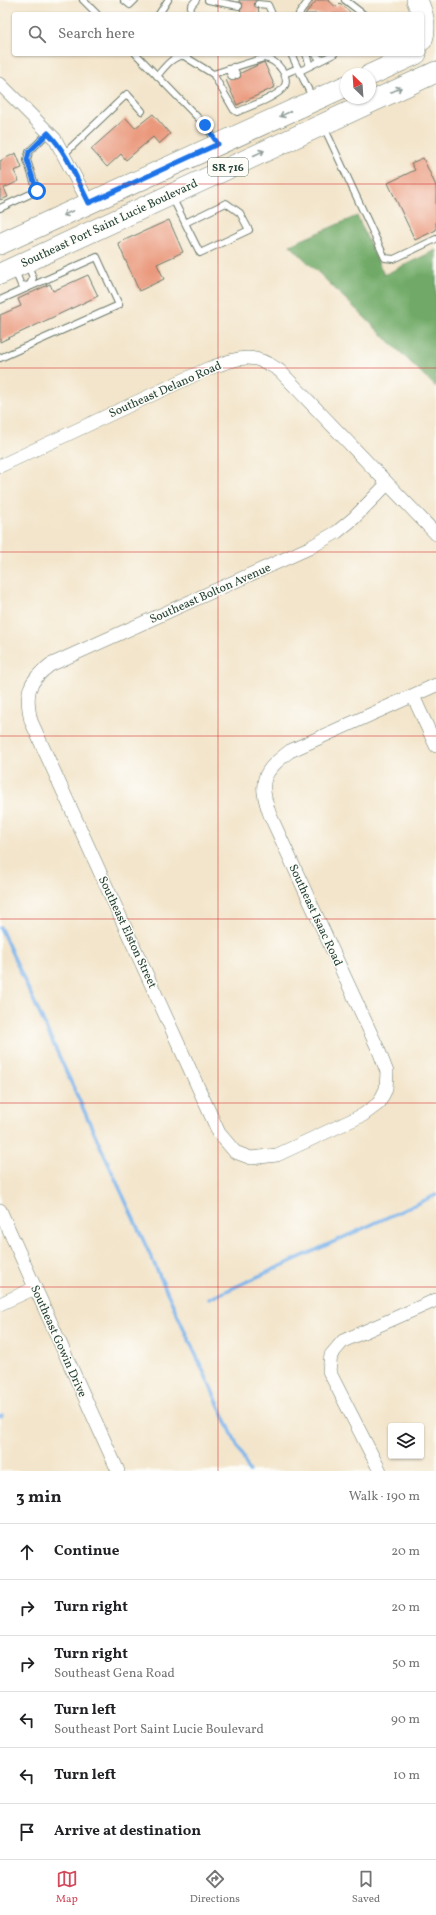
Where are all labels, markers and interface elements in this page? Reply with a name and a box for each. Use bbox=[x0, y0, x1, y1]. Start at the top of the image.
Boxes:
search box bbox=[12, 12, 424, 56]
icon: search bbox=[26, 23, 48, 45]
text: Search here bbox=[58, 24, 135, 45]
north arrow bbox=[340, 68, 376, 104]
one-way arrow bbox=[390, 86, 402, 93]
one-way arrow bbox=[279, 111, 291, 118]
route end bbox=[196, 116, 214, 134]
one-way arrow bbox=[252, 149, 264, 156]
road number: SR 716 bbox=[208, 158, 248, 176]
street label: Southeast Port Saint Lucie Boulevard bbox=[18, 176, 201, 272]
route start bbox=[28, 182, 46, 200]
one-way arrow bbox=[62, 210, 74, 217]
street label: Southeast Delano Road bbox=[107, 358, 224, 422]
street label: Southeast Bolton Avenue bbox=[147, 560, 274, 628]
street label: Southeast Isaac Road bbox=[284, 862, 346, 969]
street label: Southeast Elston Street bbox=[94, 874, 160, 991]
street label: Southeast Gowin Drive bbox=[26, 1283, 90, 1400]
map controls bbox=[388, 1423, 424, 1459]
button: layers bbox=[388, 1423, 424, 1459]
text: 3 min bbox=[16, 1486, 62, 1509]
text: Walk · 190 m bbox=[349, 1488, 420, 1506]
icon: ahead bbox=[16, 1541, 38, 1563]
text: Continue bbox=[54, 1541, 119, 1562]
text: 20 m bbox=[391, 1543, 420, 1561]
icon: right bbox=[16, 1597, 38, 1619]
text: Turn right bbox=[54, 1597, 128, 1618]
text: 20 m bbox=[391, 1599, 420, 1617]
text: Turn right bbox=[54, 1644, 128, 1665]
icon: right bbox=[16, 1653, 38, 1675]
text: 50 m bbox=[392, 1655, 420, 1673]
text: Southeast Gena Road bbox=[54, 1665, 175, 1683]
text: Turn left bbox=[54, 1700, 116, 1721]
icon: left bbox=[16, 1709, 38, 1731]
text: 90 m bbox=[391, 1711, 420, 1729]
text: Southeast Port Saint Lucie Boulevard bbox=[54, 1721, 264, 1739]
icon: left bbox=[16, 1765, 38, 1787]
text: Turn left bbox=[54, 1765, 116, 1786]
text: 10 m bbox=[393, 1767, 420, 1785]
icon: arrive bbox=[16, 1821, 38, 1843]
text: Arrive at destination bbox=[54, 1821, 201, 1842]
tab: Map bbox=[56, 1868, 78, 1907]
tab: Directions bbox=[190, 1868, 240, 1907]
tab: Saved bbox=[352, 1868, 380, 1907]

